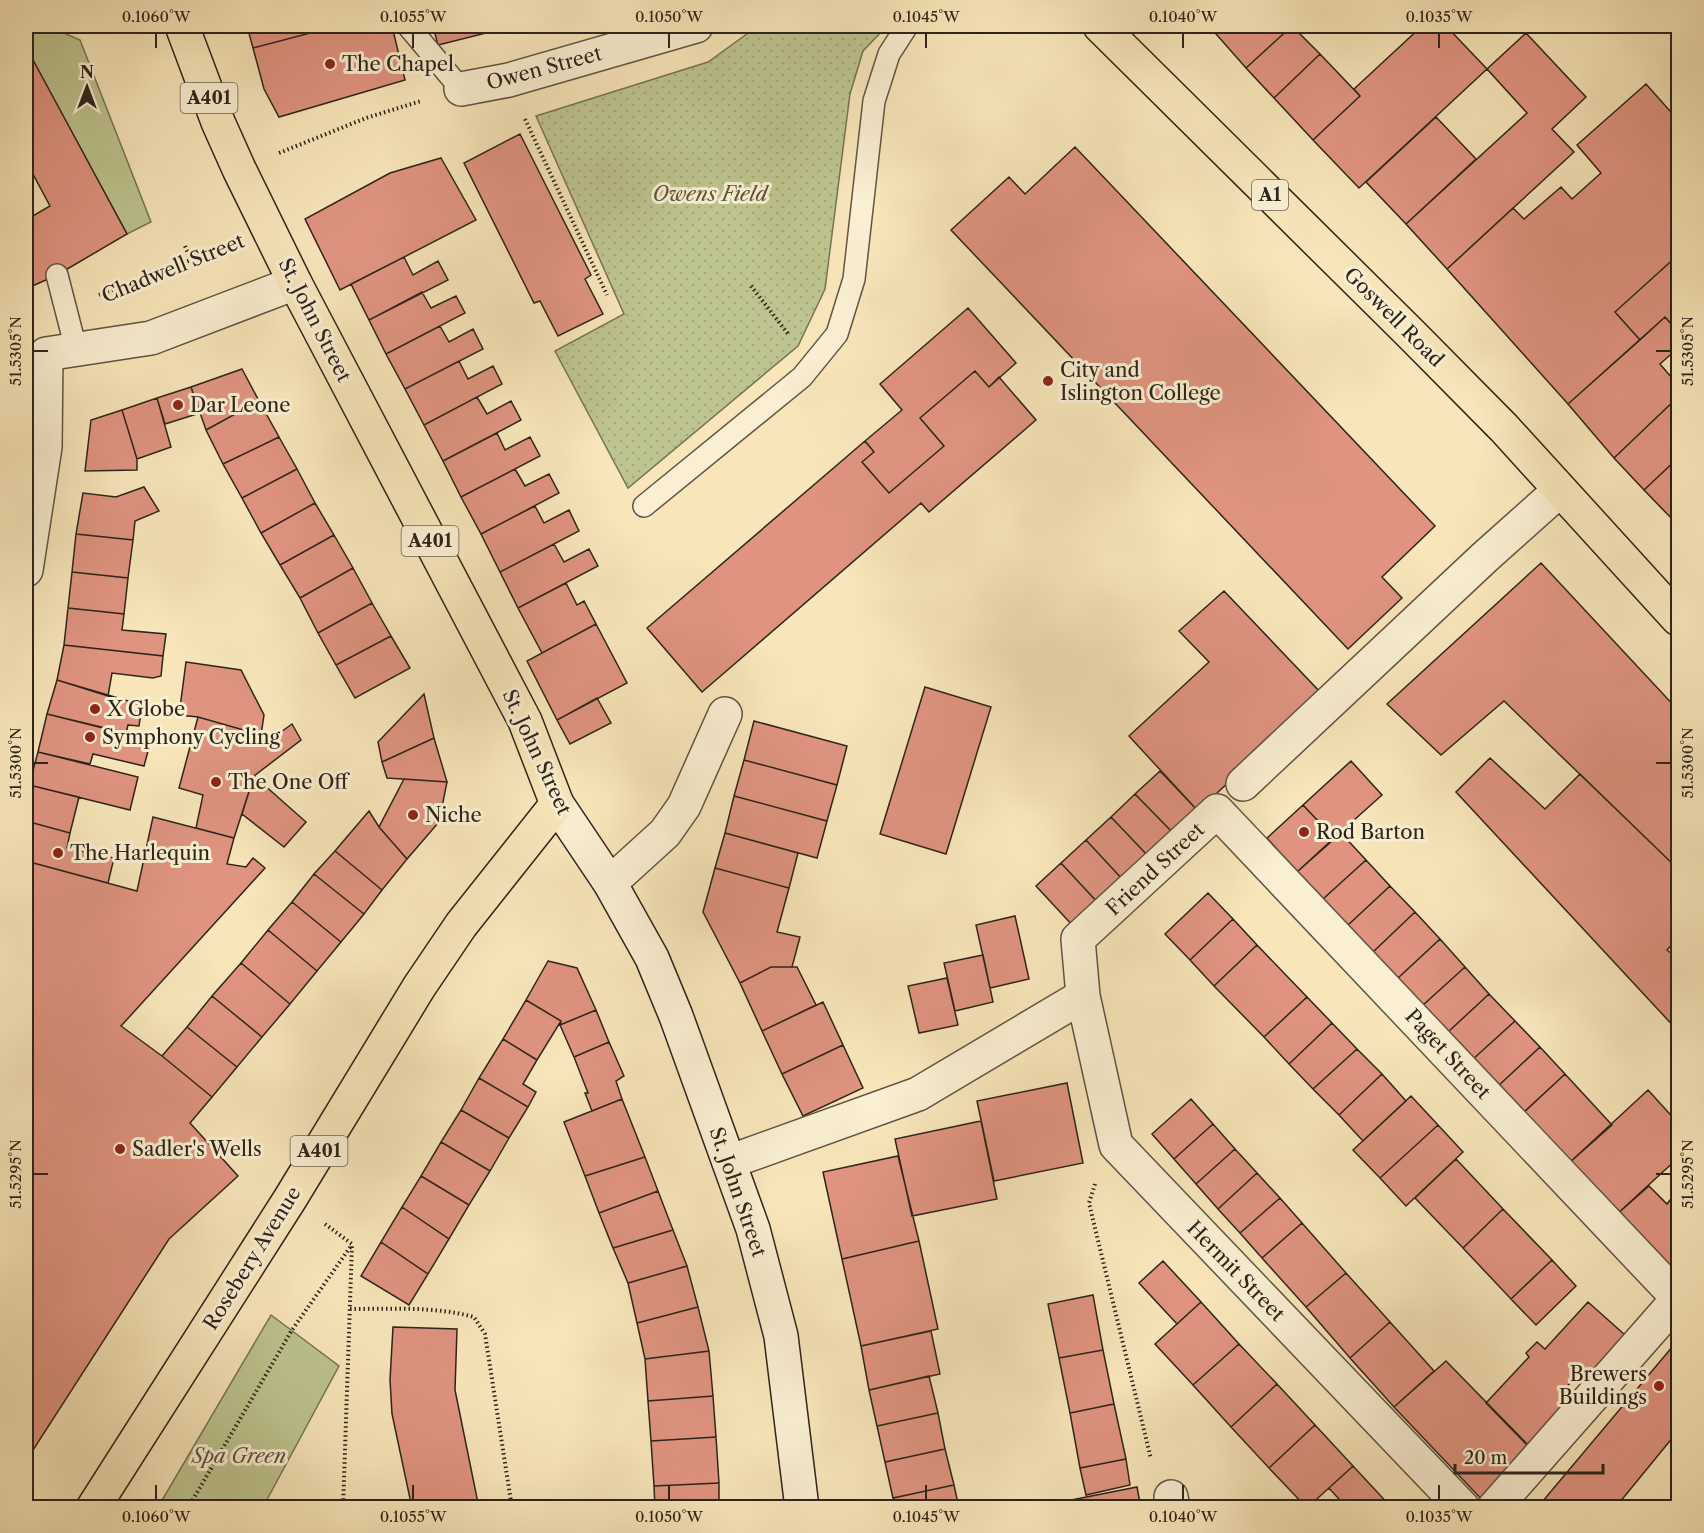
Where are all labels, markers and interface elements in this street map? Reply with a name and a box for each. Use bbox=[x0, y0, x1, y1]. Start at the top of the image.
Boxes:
text: 0.1060°W bbox=[122, 7, 191, 26]
text: 0.1055°W bbox=[380, 7, 447, 26]
text: 0.1050°W bbox=[635, 7, 704, 26]
text: 0.1045°W bbox=[892, 7, 960, 26]
text: 0.1040°W bbox=[1149, 7, 1218, 26]
text: 0.1035°W bbox=[1406, 7, 1473, 26]
street label: Owen Street bbox=[484, 41, 604, 95]
place label: The Chapel bbox=[342, 52, 454, 76]
north arrow bbox=[57, 57, 117, 117]
marker: The Chapel bbox=[323, 57, 337, 71]
text: N bbox=[80, 62, 94, 82]
road number: A401 bbox=[180, 83, 238, 113]
road number: A1 bbox=[1252, 180, 1288, 210]
park label: Owens Field bbox=[653, 182, 770, 206]
street label: Chadwell Street bbox=[98, 228, 248, 308]
street label: St. John Street bbox=[273, 254, 357, 386]
street label: Goswell Road bbox=[1339, 262, 1449, 372]
text: 51.5305°N bbox=[6, 316, 25, 386]
text: 51.5305°N bbox=[1678, 316, 1697, 386]
place label: City and Islington College bbox=[1060, 358, 1221, 405]
marker: City and Islington College bbox=[1041, 374, 1055, 388]
place label: Dar Leone bbox=[190, 393, 290, 417]
marker: Dar Leone bbox=[171, 398, 185, 412]
road number: A401 bbox=[402, 526, 458, 556]
street label: St. John Street bbox=[497, 685, 577, 819]
place label: X Globe bbox=[106, 697, 185, 721]
marker: X Globe bbox=[88, 702, 102, 716]
place label: Symphony Cycling bbox=[102, 725, 281, 749]
text: 51.5300°N bbox=[6, 727, 25, 799]
text: 51.5300°N bbox=[1678, 727, 1697, 799]
marker: Symphony Cycling bbox=[83, 730, 97, 744]
place label: The One Off bbox=[228, 770, 350, 794]
marker: The One Off bbox=[209, 775, 223, 789]
place label: Niche bbox=[425, 803, 482, 827]
marker: Niche bbox=[406, 808, 420, 822]
street label: Friend Street bbox=[1101, 817, 1209, 921]
place label: Rod Barton bbox=[1316, 820, 1426, 844]
marker: Rod Barton bbox=[1297, 825, 1311, 839]
place label: The Harlequin bbox=[70, 841, 211, 865]
marker: The Harlequin bbox=[51, 846, 65, 860]
street label: Paget Street bbox=[1400, 1004, 1496, 1104]
street label: St. John Street bbox=[705, 1124, 771, 1260]
road number: A401 bbox=[290, 1136, 348, 1166]
place label: Sadler's Wells bbox=[132, 1137, 262, 1161]
text: 51.5295°N bbox=[6, 1139, 25, 1209]
text: 51.5295°N bbox=[1678, 1139, 1697, 1209]
marker: Sadler's Wells bbox=[113, 1142, 127, 1156]
street label: Rosebery Avenue bbox=[198, 1182, 306, 1334]
street label: Hermit Street bbox=[1182, 1216, 1290, 1326]
place label: Brewers Buildings bbox=[1559, 1362, 1647, 1409]
marker: Brewers Buildings bbox=[1652, 1379, 1666, 1393]
scale bar bbox=[1455, 1437, 1604, 1475]
park label: Spa Green bbox=[191, 1444, 286, 1468]
text: 20 m bbox=[1464, 1447, 1508, 1469]
text: 0.1060°W bbox=[122, 1507, 191, 1526]
text: 0.1055°W bbox=[380, 1507, 447, 1526]
text: 0.1050°W bbox=[635, 1507, 704, 1526]
text: 0.1045°W bbox=[892, 1507, 960, 1526]
text: 0.1040°W bbox=[1149, 1507, 1218, 1526]
text: 0.1035°W bbox=[1406, 1507, 1473, 1526]

